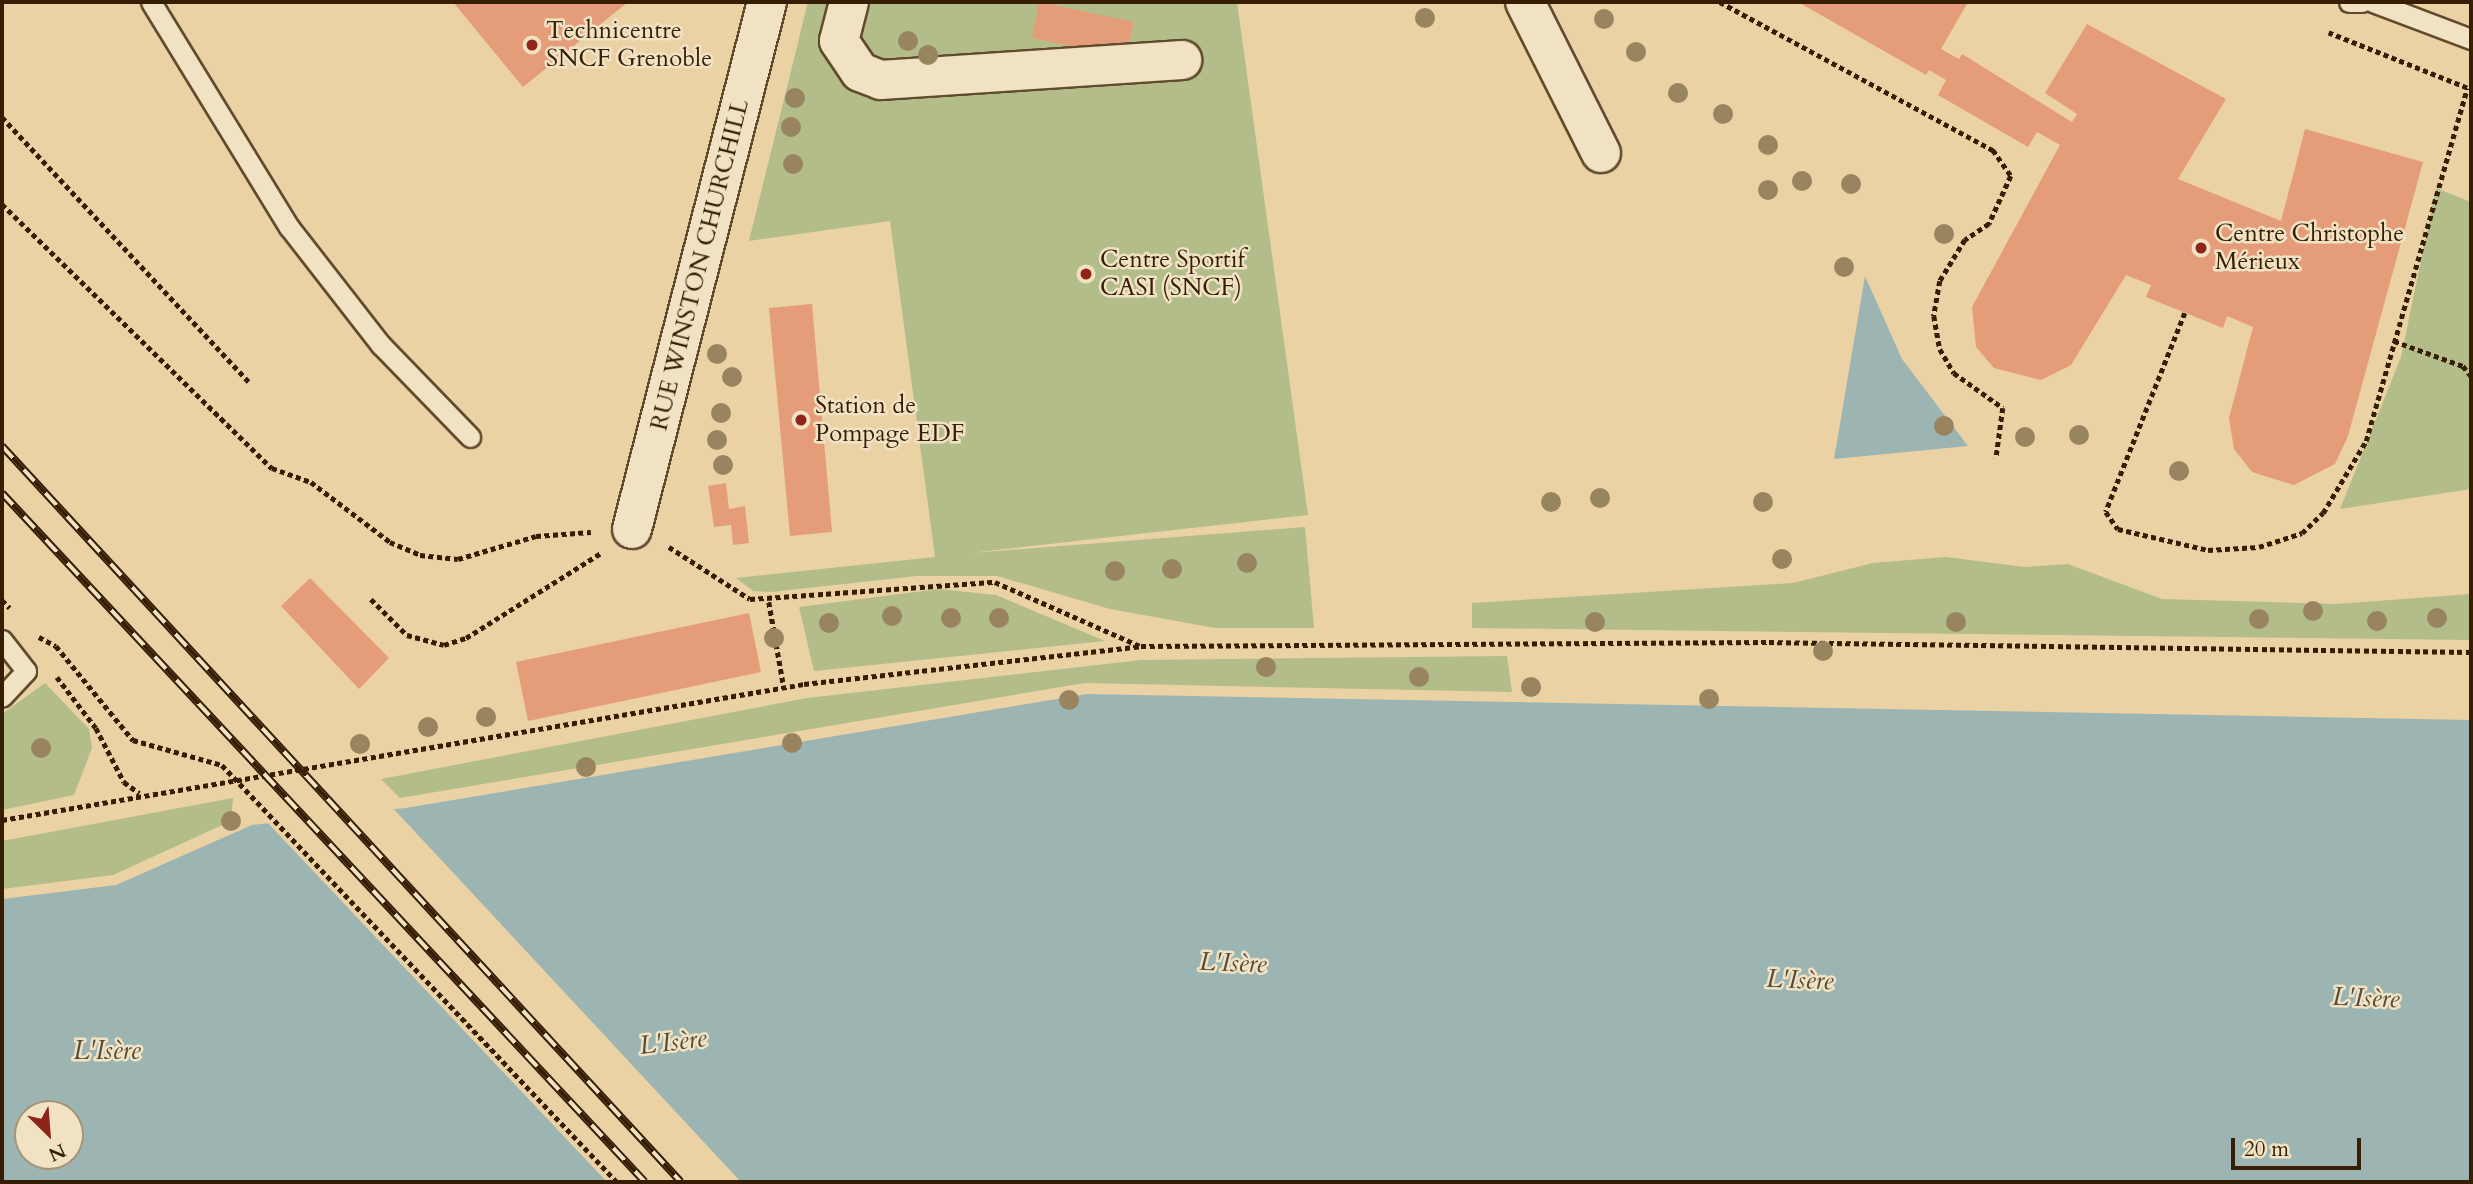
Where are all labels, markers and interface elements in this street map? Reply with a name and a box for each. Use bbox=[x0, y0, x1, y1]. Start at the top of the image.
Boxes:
place label: Technicentre SNCF Grenoble bbox=[546, 17, 712, 73]
marker: Technicentre SNCF Grenoble bbox=[524, 37, 540, 53]
street label: RUE WINSTON CHURCHILL bbox=[645, 96, 755, 434]
place label: Centre Christophe Mérieux bbox=[2215, 220, 2404, 276]
marker: Centre Christophe Mérieux bbox=[2193, 240, 2209, 256]
place label: Centre Sportif CASI (SNCF) bbox=[1100, 246, 1245, 302]
marker: Centre Sportif CASI (SNCF) bbox=[1078, 266, 1094, 282]
place label: Station de Pompage EDF bbox=[815, 392, 964, 448]
marker: Station de Pompage EDF bbox=[793, 412, 809, 428]
water label: L'Isère bbox=[1199, 946, 1267, 980]
water label: L'Isère bbox=[1766, 963, 1834, 997]
water label: L'Isère bbox=[2332, 981, 2400, 1015]
water label: L'Isère bbox=[638, 1022, 708, 1062]
water label: L'Isère bbox=[73, 1035, 141, 1067]
north arrow bbox=[14, 1100, 84, 1170]
scale bar bbox=[2235, 1124, 2364, 1168]
text: 20 m bbox=[2244, 1135, 2289, 1164]
text: N bbox=[44, 1137, 70, 1167]

